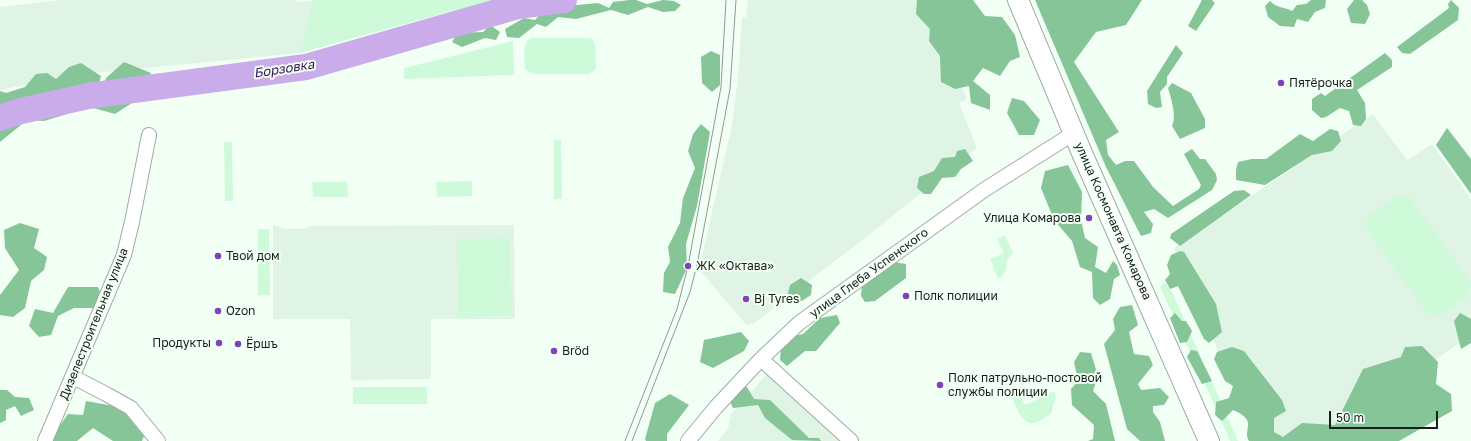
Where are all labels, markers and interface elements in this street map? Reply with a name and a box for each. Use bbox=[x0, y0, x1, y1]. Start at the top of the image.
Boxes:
water label: Борзовка bbox=[253, 57, 315, 81]
place label: Пятёрочка bbox=[1289, 76, 1352, 90]
marker: Пятёрочка bbox=[1276, 78, 1286, 88]
street label: улица Космонавта Комарова bbox=[1072, 140, 1154, 302]
place label: Улица Комарова bbox=[983, 211, 1081, 225]
marker: Улица Комарова bbox=[1084, 213, 1094, 223]
street label: улица Глеба Успенского bbox=[807, 225, 931, 321]
street label: Дизелестроительная улица bbox=[57, 246, 131, 402]
place label: Твой дом bbox=[226, 249, 280, 263]
marker: Твой дом bbox=[213, 251, 223, 261]
place label: ЖК «Октава» bbox=[696, 259, 774, 273]
marker: ЖК «Октава» bbox=[683, 261, 693, 271]
place label: Полк полиции bbox=[914, 289, 998, 303]
marker: Полк полиции bbox=[901, 291, 911, 301]
place label: Bj Tyres bbox=[754, 292, 799, 306]
marker: Bj Tyres bbox=[741, 294, 751, 304]
place label: Ozon bbox=[226, 304, 255, 318]
marker: Ozon bbox=[213, 306, 223, 316]
place label: Продукты bbox=[152, 336, 211, 350]
place label: Ёршъ bbox=[246, 337, 278, 351]
marker: Продукты bbox=[214, 338, 224, 348]
marker: Ёршъ bbox=[233, 339, 243, 349]
place label: Bröd bbox=[562, 344, 589, 358]
marker: Bröd bbox=[549, 346, 559, 356]
place label: Полк патрульно-постовой службы полиции bbox=[948, 371, 1102, 399]
marker: Полк патрульно-постовой службы полиции bbox=[935, 380, 945, 390]
scale bar bbox=[1331, 403, 1440, 429]
text: 50 m bbox=[1336, 410, 1364, 425]

